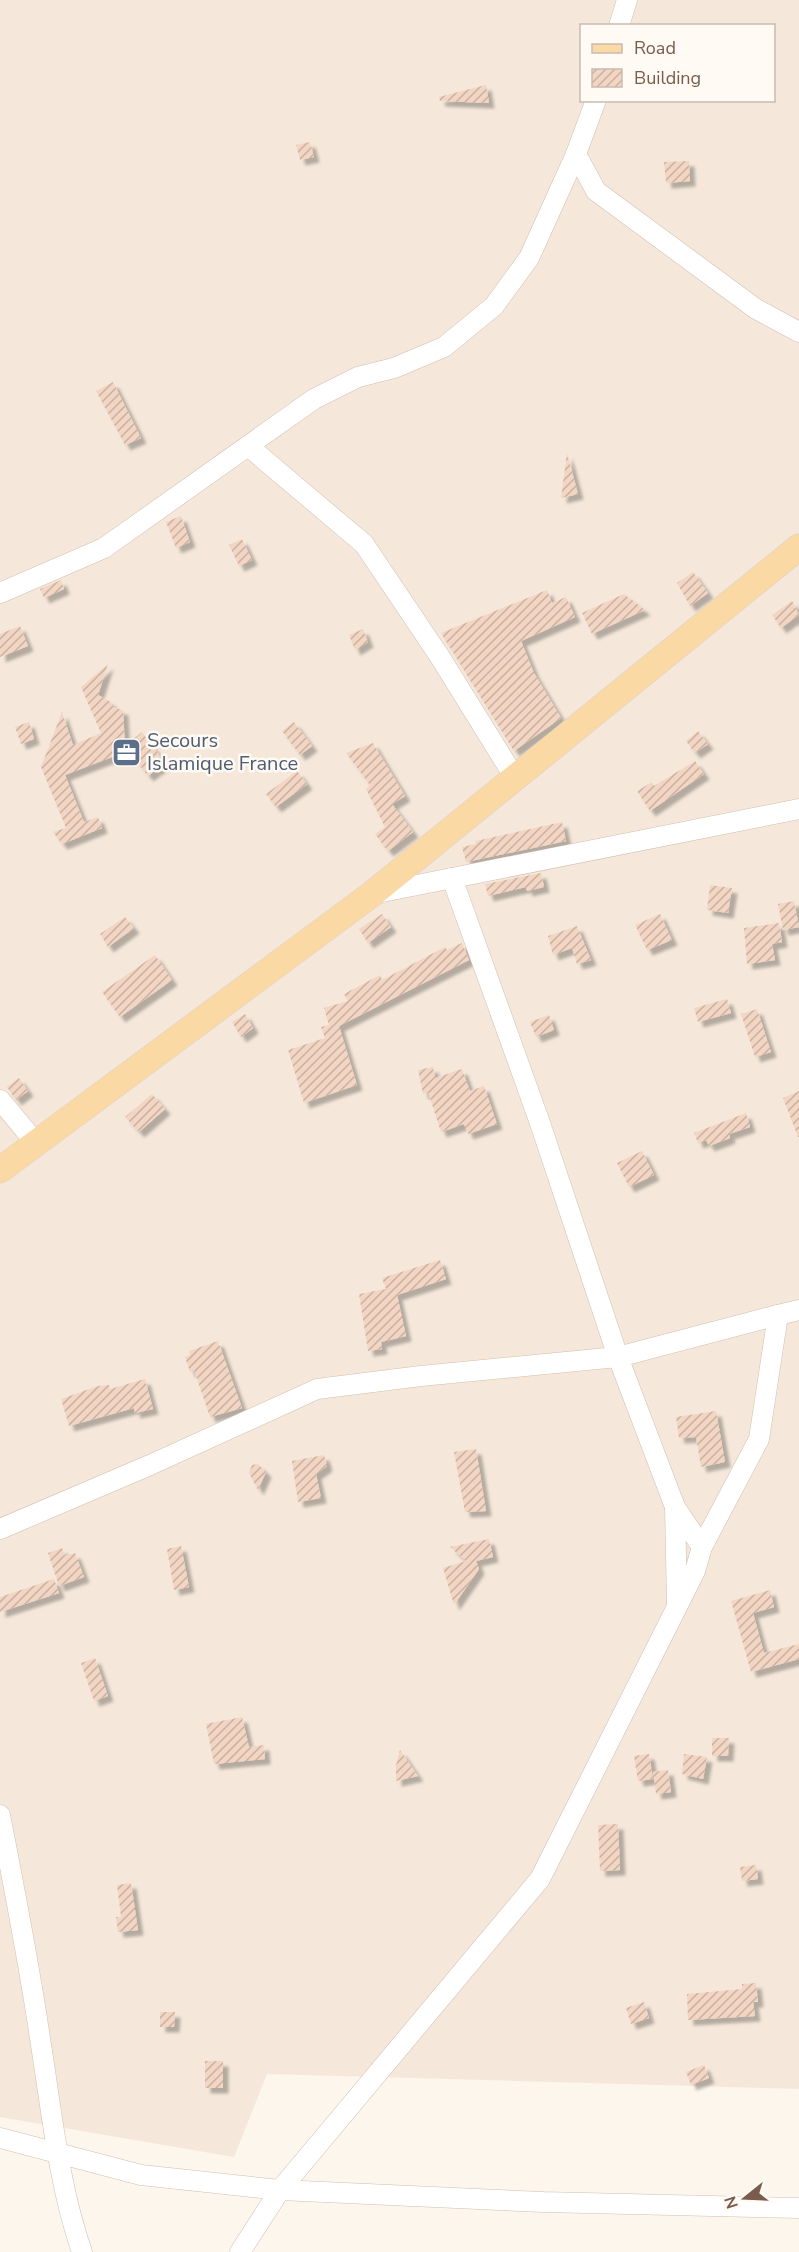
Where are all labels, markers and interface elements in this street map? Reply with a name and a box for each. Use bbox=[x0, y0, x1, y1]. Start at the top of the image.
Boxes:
legend bbox=[580, 24, 775, 102]
text: Road bbox=[634, 36, 676, 60]
text: Building bbox=[634, 66, 701, 90]
place label: Secours Islamique France bbox=[147, 727, 298, 777]
office icon: Secours Islamique France bbox=[110, 736, 142, 768]
north arrow bbox=[715, 2168, 775, 2228]
text: N bbox=[719, 2193, 744, 2211]

